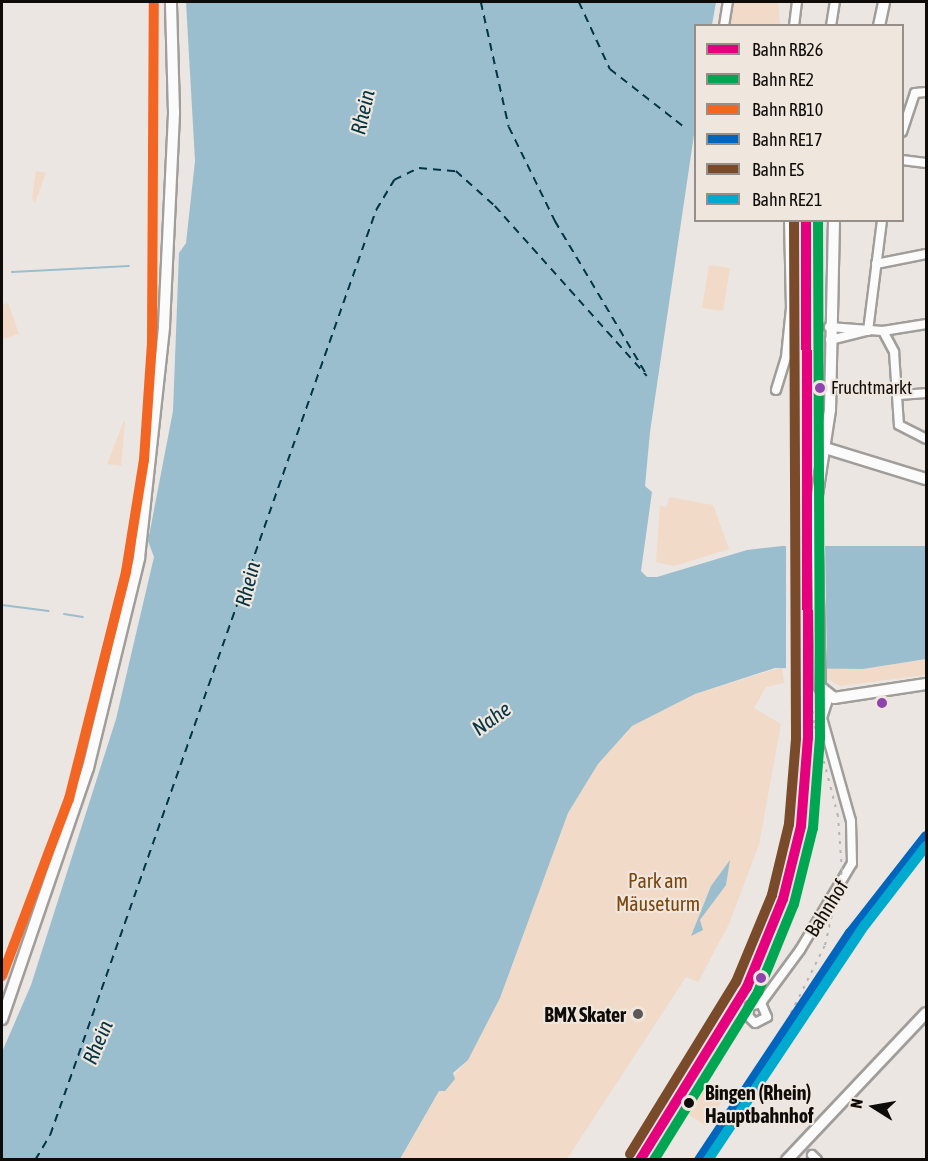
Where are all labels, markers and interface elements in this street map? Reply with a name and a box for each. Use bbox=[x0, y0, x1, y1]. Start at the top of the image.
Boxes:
legend bbox=[694, 24, 904, 222]
text: Bahn RB26 bbox=[752, 39, 823, 60]
text: Bahn RE2 bbox=[752, 69, 814, 90]
water label: Rhein bbox=[345, 87, 379, 137]
text: Bahn RB10 bbox=[752, 99, 823, 120]
text: Bahn RE17 bbox=[752, 129, 822, 150]
text: Bahn ES bbox=[752, 159, 804, 180]
text: Bahn RE21 bbox=[752, 189, 822, 210]
place label: Fruchtmarkt bbox=[831, 377, 912, 399]
marker: Fruchtmarkt bbox=[814, 382, 826, 394]
water label: Rhein bbox=[229, 559, 265, 609]
water label: Nahe bbox=[467, 695, 515, 741]
unlabelled marker bbox=[876, 697, 888, 709]
park label: Park am Mäuseturm bbox=[616, 868, 700, 915]
street label: Bahnhof bbox=[799, 875, 853, 941]
unlabelled marker bbox=[755, 972, 767, 984]
place label: BMX Skater bbox=[544, 1002, 626, 1026]
marker: BMX Skater bbox=[631, 1007, 645, 1021]
water label: Rhein bbox=[77, 1016, 117, 1068]
north arrow bbox=[844, 1077, 904, 1137]
place label: Bingen (Rhein) Hauptbahnhof bbox=[705, 1080, 814, 1127]
marker: Bingen (Rhein) Hauptbahnhof bbox=[678, 1092, 700, 1114]
text: N bbox=[847, 1097, 866, 1110]

